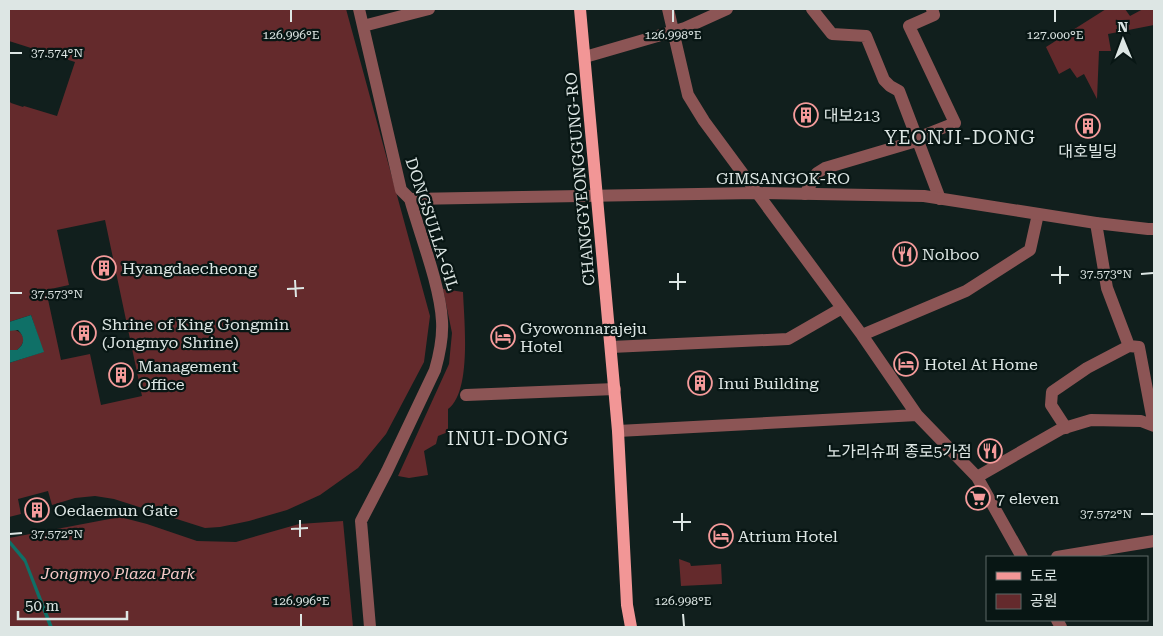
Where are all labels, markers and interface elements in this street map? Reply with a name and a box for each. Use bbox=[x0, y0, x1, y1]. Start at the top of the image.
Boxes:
north arrow bbox=[1098, 15, 1148, 65]
text: N bbox=[1117, 19, 1129, 35]
text: 126.996°E bbox=[263, 28, 319, 42]
text: 126.998°E bbox=[645, 28, 701, 42]
text: 127.000°E bbox=[1027, 28, 1083, 42]
text: 37.574°N bbox=[31, 46, 83, 60]
street label: CHANGGYEONGGUNG-RO bbox=[561, 71, 599, 287]
building icon: 대보213 bbox=[793, 102, 819, 128]
place label: 대보213 bbox=[824, 106, 880, 125]
building icon: 대호빌딩 bbox=[1075, 113, 1101, 139]
district label: YEONJI-DONG bbox=[884, 126, 1036, 149]
place label: 대호빌딩 bbox=[1059, 142, 1117, 161]
street label: DONGSULLA-GIL bbox=[402, 155, 462, 293]
street label: GIMSANGOK-RO bbox=[716, 169, 850, 188]
restaurant icon: Nolboo bbox=[892, 241, 918, 267]
place label: Nolboo bbox=[922, 245, 980, 264]
building icon: Hyangdaecheong bbox=[91, 255, 117, 281]
place label: Hyangdaecheong bbox=[122, 259, 258, 278]
text: 37.573°N bbox=[1080, 267, 1132, 281]
text: 37.573°N bbox=[31, 287, 83, 301]
place label: Shrine of King Gongmin (Jongmyo Shrine) bbox=[102, 315, 289, 352]
place label: Gyowonnarajeju Hotel bbox=[520, 319, 647, 356]
building icon: Shrine of King Gongmin (Jongmyo Shrine) bbox=[71, 320, 97, 346]
hotel icon: Gyowonnarajeju Hotel bbox=[490, 324, 516, 350]
hotel icon: Hotel At Home bbox=[893, 351, 919, 377]
place label: Hotel At Home bbox=[924, 355, 1038, 374]
place label: Management Office bbox=[138, 357, 238, 394]
building icon: Management Office bbox=[108, 362, 134, 388]
building icon: Inui Building bbox=[687, 370, 713, 396]
place label: Inui Building bbox=[718, 374, 820, 393]
district label: INUI-DONG bbox=[447, 427, 569, 450]
restaurant icon: 노가리슈퍼 종로5가점 bbox=[977, 438, 1003, 464]
place label: 노가리슈퍼 종로5가점 bbox=[827, 442, 972, 461]
supermarket icon: 7 eleven bbox=[965, 485, 991, 511]
place label: 7 eleven bbox=[996, 489, 1059, 508]
building icon: Oedaemun Gate bbox=[24, 497, 50, 523]
place label: Oedaemun Gate bbox=[54, 501, 178, 520]
text: 37.572°N bbox=[1080, 507, 1132, 521]
hotel icon: Atrium Hotel bbox=[708, 523, 734, 549]
text: 37.572°N bbox=[31, 527, 83, 541]
place label: Atrium Hotel bbox=[738, 527, 838, 546]
legend bbox=[986, 556, 1148, 621]
park label: Jongmyo Plaza Park bbox=[40, 564, 195, 583]
text: 도로 bbox=[1030, 567, 1058, 585]
scale bar bbox=[18, 588, 126, 620]
text: 공원 bbox=[1030, 592, 1058, 610]
text: 126.996°E bbox=[273, 594, 329, 608]
text: 126.998°E bbox=[655, 594, 711, 608]
text: 50 m bbox=[25, 597, 60, 615]

